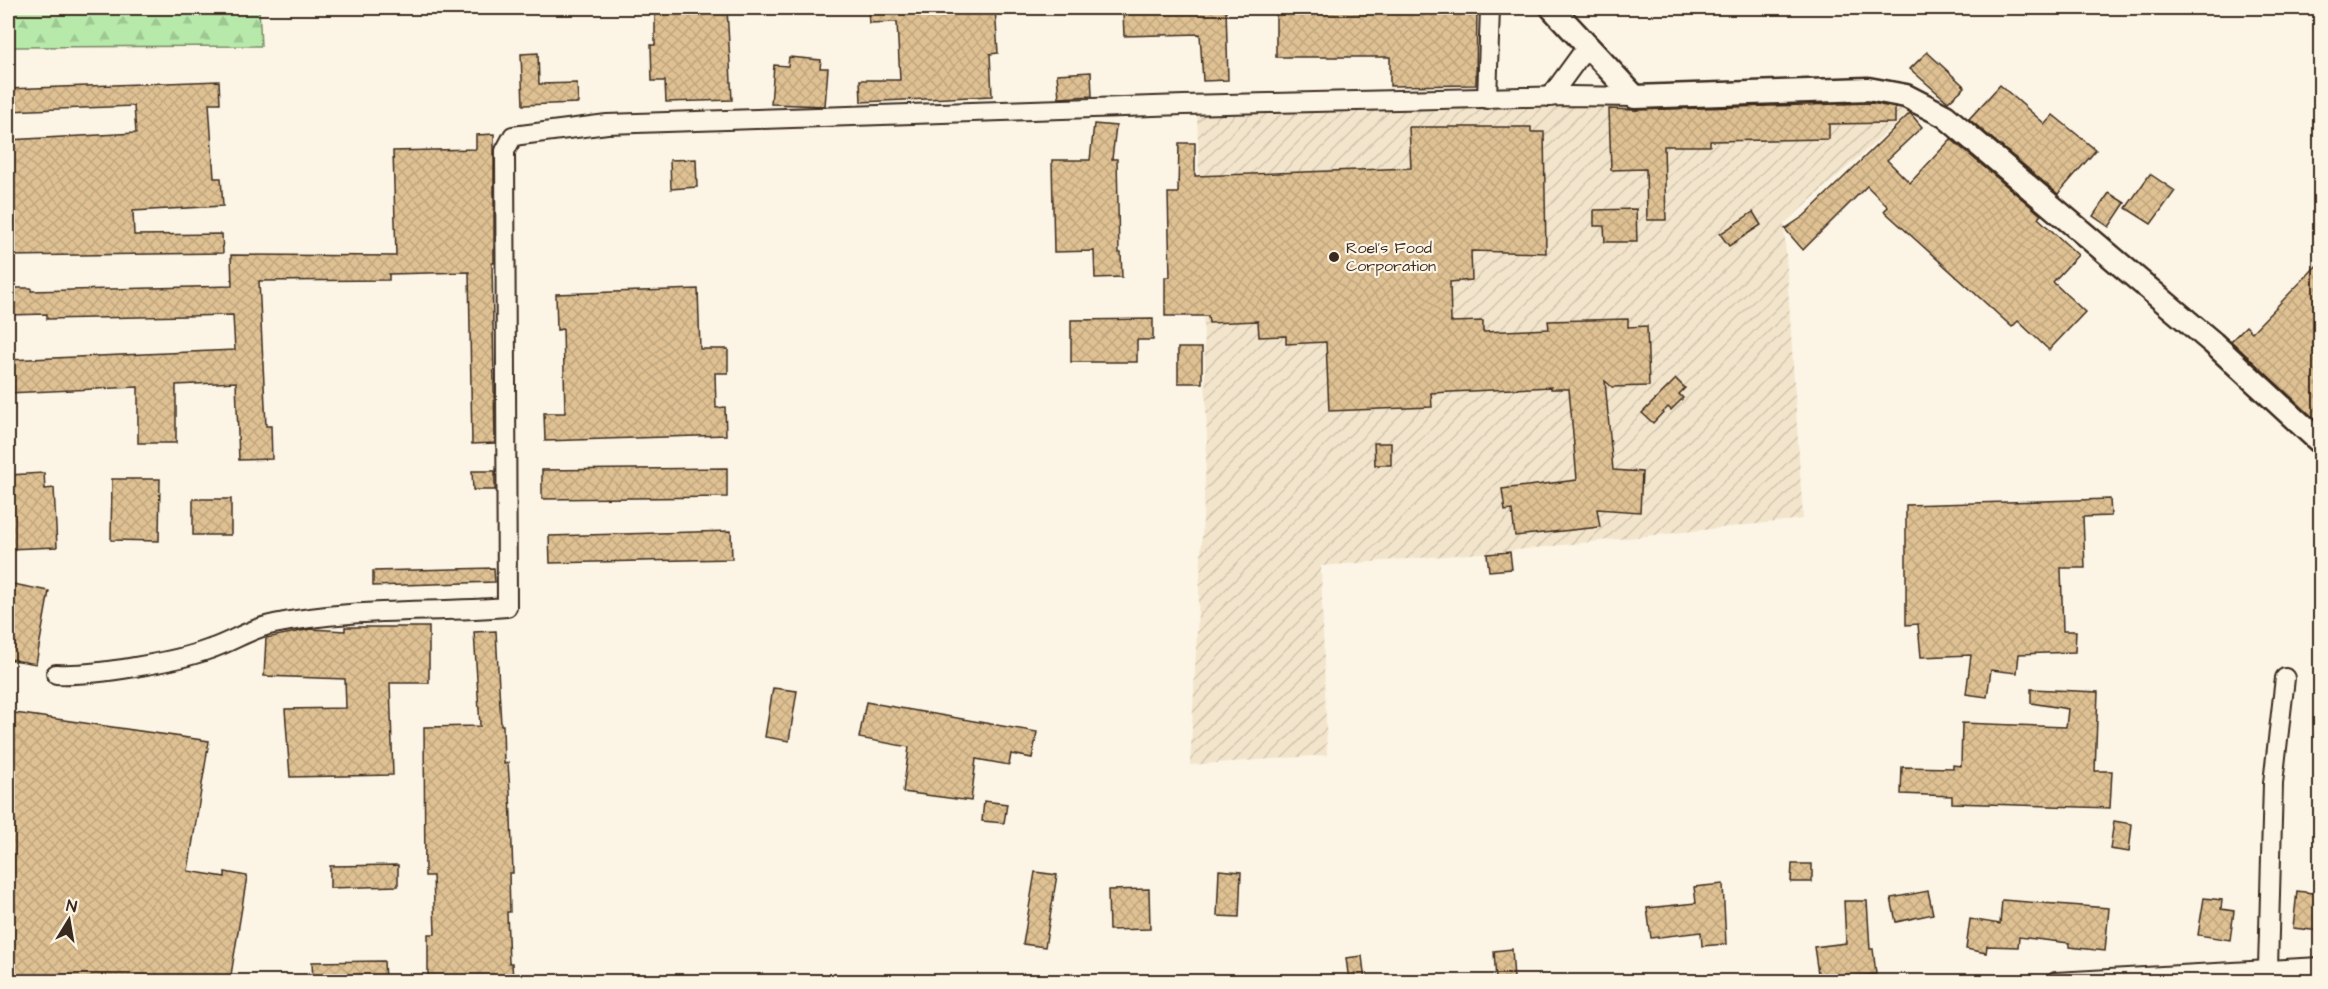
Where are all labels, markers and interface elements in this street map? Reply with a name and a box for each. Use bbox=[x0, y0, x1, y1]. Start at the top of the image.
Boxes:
place label: Roel's Food Corporation bbox=[1346, 237, 1436, 277]
marker: Roel's Food Corporation bbox=[1327, 250, 1341, 264]
north arrow bbox=[39, 890, 99, 950]
text: N bbox=[65, 895, 79, 918]

